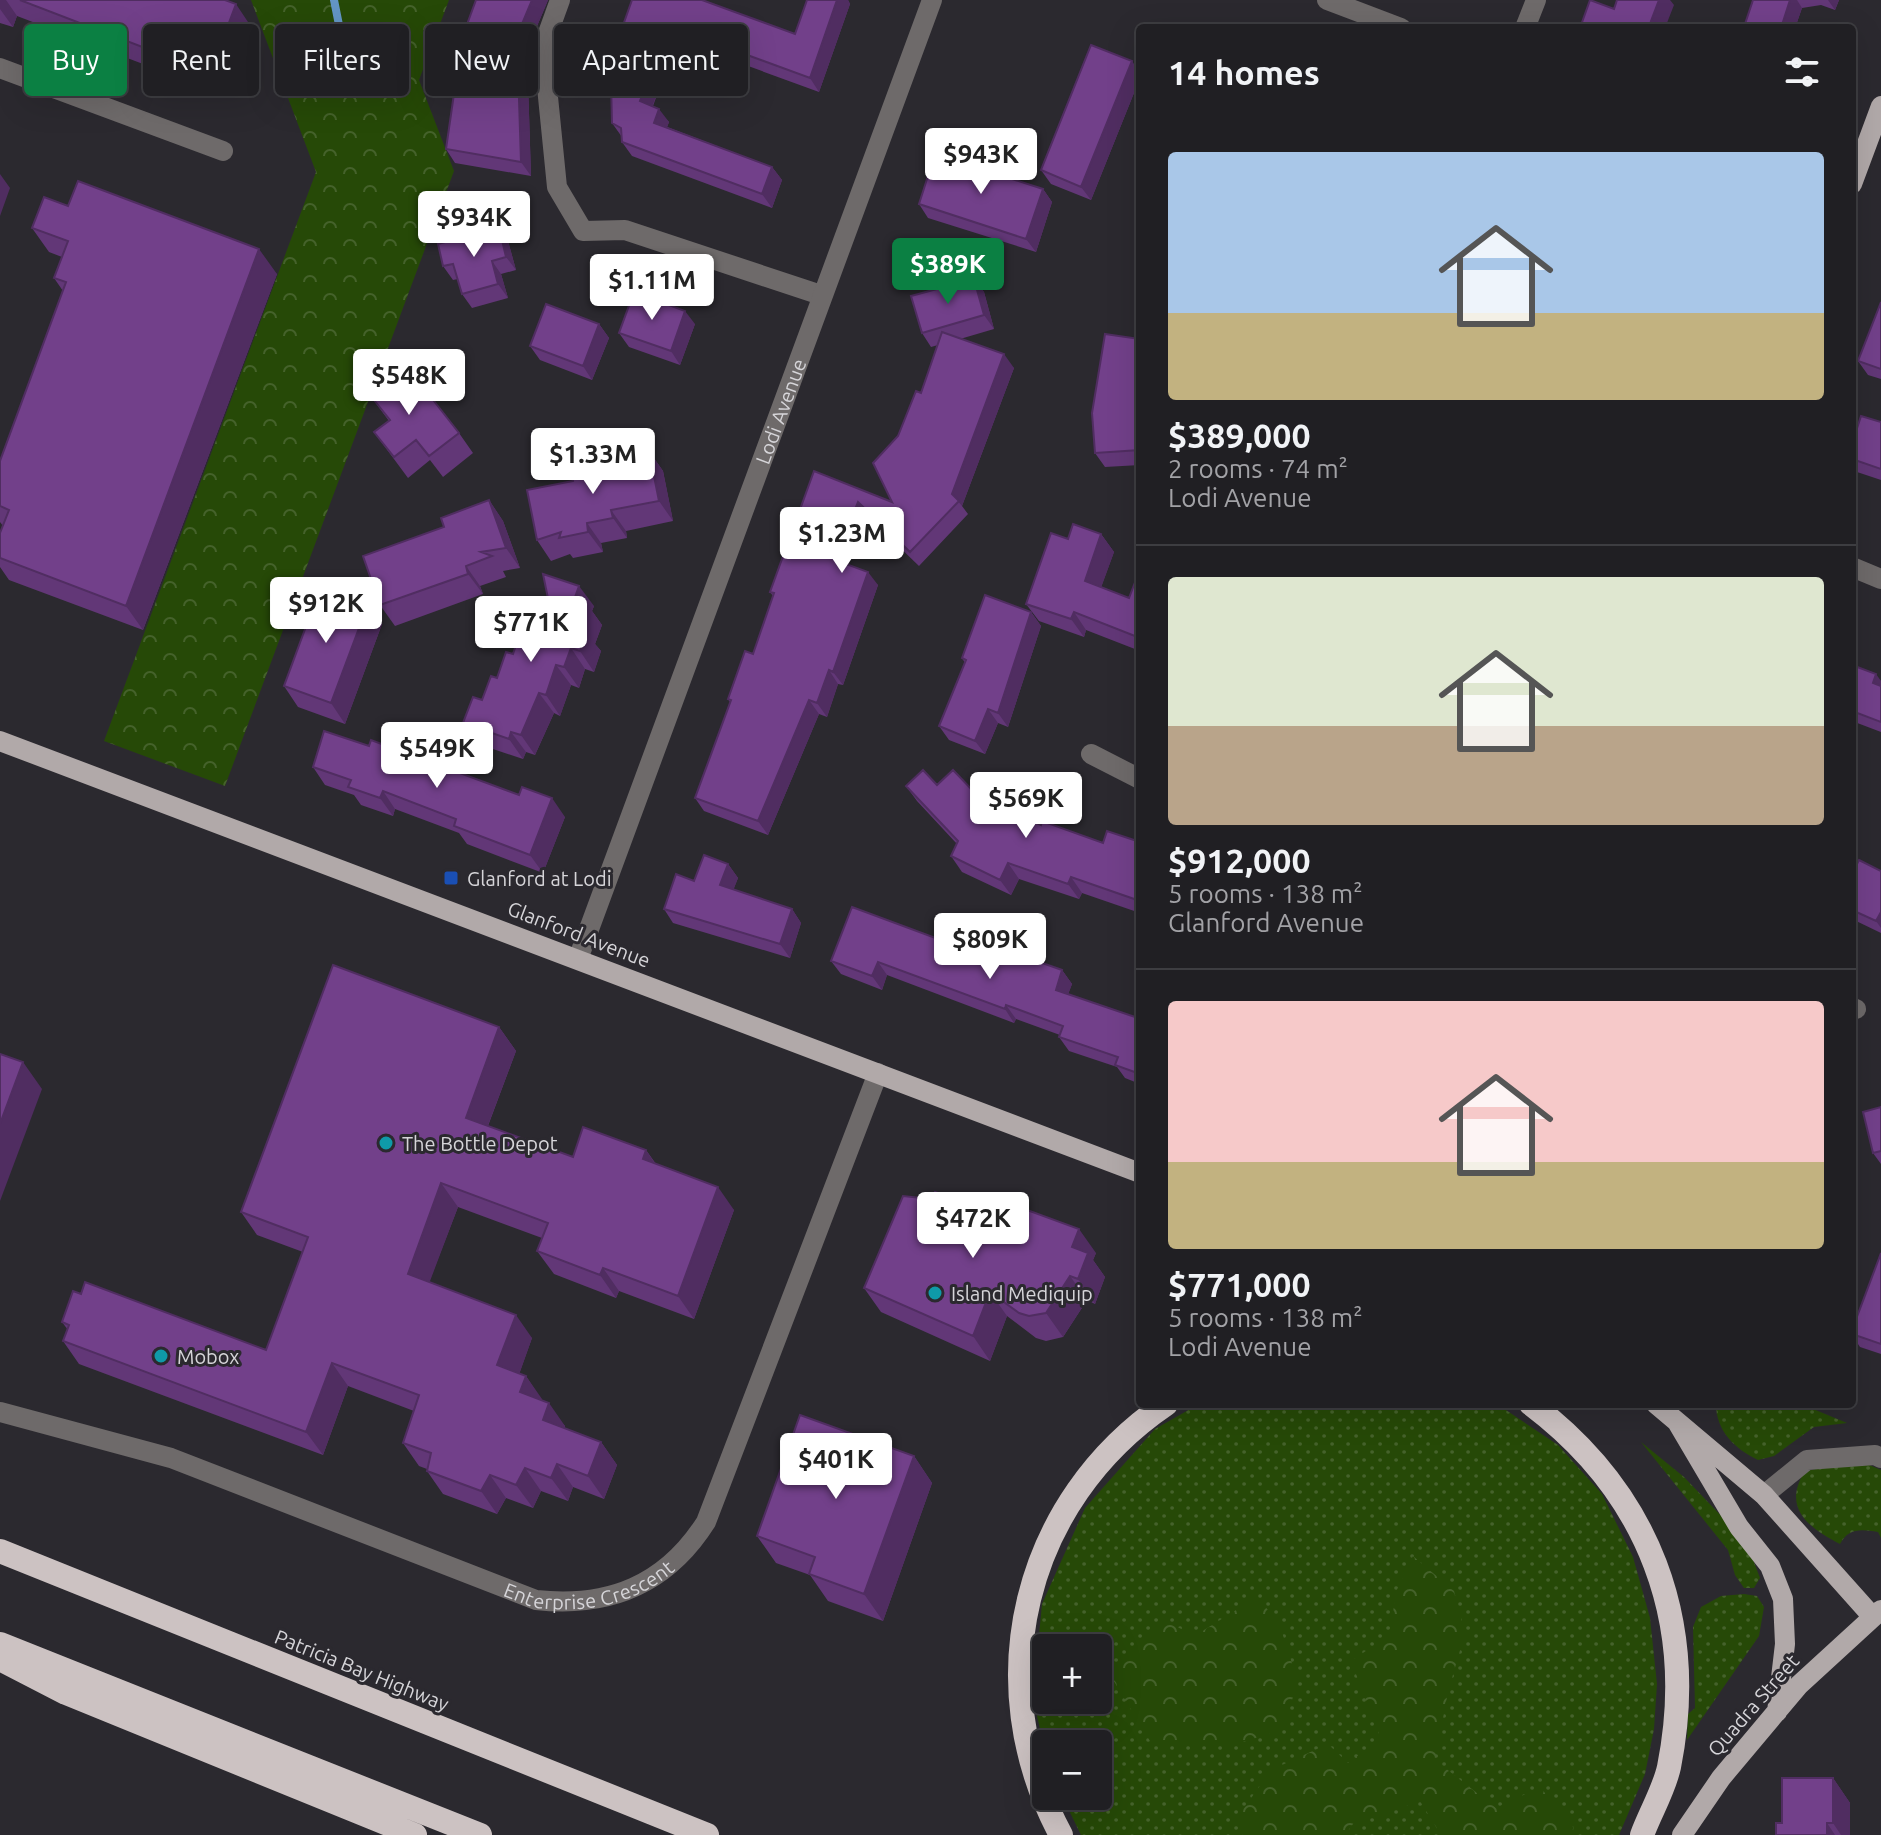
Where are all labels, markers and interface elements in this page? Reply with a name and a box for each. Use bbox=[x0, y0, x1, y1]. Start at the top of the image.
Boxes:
chip: Buy bbox=[24, 24, 127, 96]
chip: Rent bbox=[143, 24, 259, 96]
chip: Filters bbox=[275, 24, 409, 96]
chip: New bbox=[425, 24, 538, 96]
chip: Apartment bbox=[554, 24, 748, 96]
icon: filters bbox=[1780, 50, 1824, 94]
text: 14 homes bbox=[1168, 53, 1320, 91]
pin: $943K bbox=[925, 128, 1037, 196]
text: $943K bbox=[943, 139, 1019, 168]
pin: $934K bbox=[418, 191, 530, 259]
text: $934K bbox=[436, 202, 512, 231]
icon: home bbox=[1424, 204, 1568, 348]
pin: $389K bbox=[892, 238, 1004, 306]
text: $389K bbox=[910, 249, 986, 278]
pin: $1.11M bbox=[587, 254, 717, 322]
text: $1.11M bbox=[608, 265, 696, 294]
pin: $548K bbox=[353, 349, 465, 417]
street label: Lodi Avenue bbox=[750, 355, 810, 467]
text: $548K bbox=[371, 360, 447, 389]
text: $389,000 bbox=[1168, 416, 1311, 454]
pin: $1.33M bbox=[528, 428, 658, 496]
text: $1.33M bbox=[549, 439, 637, 468]
text: 2 rooms · 74 m² bbox=[1168, 454, 1348, 483]
text: Lodi Avenue bbox=[1168, 483, 1312, 512]
pin: $1.23M bbox=[777, 507, 907, 575]
text: $1.23M bbox=[798, 518, 886, 547]
pin: $912K bbox=[270, 577, 382, 645]
text: $912K bbox=[288, 588, 364, 617]
pin: $771K bbox=[475, 596, 587, 664]
text: $771K bbox=[493, 607, 569, 636]
icon: home bbox=[1424, 629, 1568, 773]
pin: $549K bbox=[381, 722, 493, 790]
text: $549K bbox=[399, 733, 475, 762]
pin: $569K bbox=[970, 772, 1082, 840]
text: $569K bbox=[988, 783, 1064, 812]
text: $912,000 bbox=[1168, 841, 1311, 879]
place label: Glanford at Lodi bbox=[467, 867, 612, 890]
marker: Glanford at Lodi bbox=[442, 869, 460, 887]
text: 5 rooms · 138 m² bbox=[1168, 879, 1363, 908]
street label: Glanford Avenue bbox=[505, 896, 653, 972]
text: Glanford Avenue bbox=[1168, 908, 1364, 937]
pin: $809K bbox=[934, 913, 1046, 981]
text: $809K bbox=[952, 924, 1028, 953]
icon: home bbox=[1424, 1053, 1568, 1197]
place label: The Bottle Depot bbox=[402, 1132, 558, 1155]
marker: The Bottle Depot bbox=[377, 1134, 395, 1152]
pin: $472K bbox=[917, 1192, 1029, 1260]
text: $472K bbox=[935, 1203, 1011, 1232]
text: $771,000 bbox=[1168, 1265, 1311, 1303]
place label: Island Mediquip bbox=[951, 1282, 1093, 1305]
marker: Island Mediquip bbox=[926, 1284, 944, 1302]
text: 5 rooms · 138 m² bbox=[1168, 1303, 1363, 1332]
text: Lodi Avenue bbox=[1168, 1332, 1312, 1361]
place label: Mobox bbox=[177, 1345, 239, 1368]
marker: Mobox bbox=[152, 1347, 170, 1365]
pin: $401K bbox=[780, 1433, 892, 1501]
text: $401K bbox=[798, 1444, 874, 1473]
street label: Enterprise Crescent bbox=[501, 1555, 678, 1613]
street label: Patricia Bay Highway bbox=[272, 1625, 453, 1716]
map controls bbox=[1032, 1634, 1112, 1810]
button: + bbox=[1032, 1634, 1112, 1714]
street label: Quadra Street bbox=[1703, 1649, 1803, 1761]
button: − bbox=[1032, 1730, 1112, 1810]

